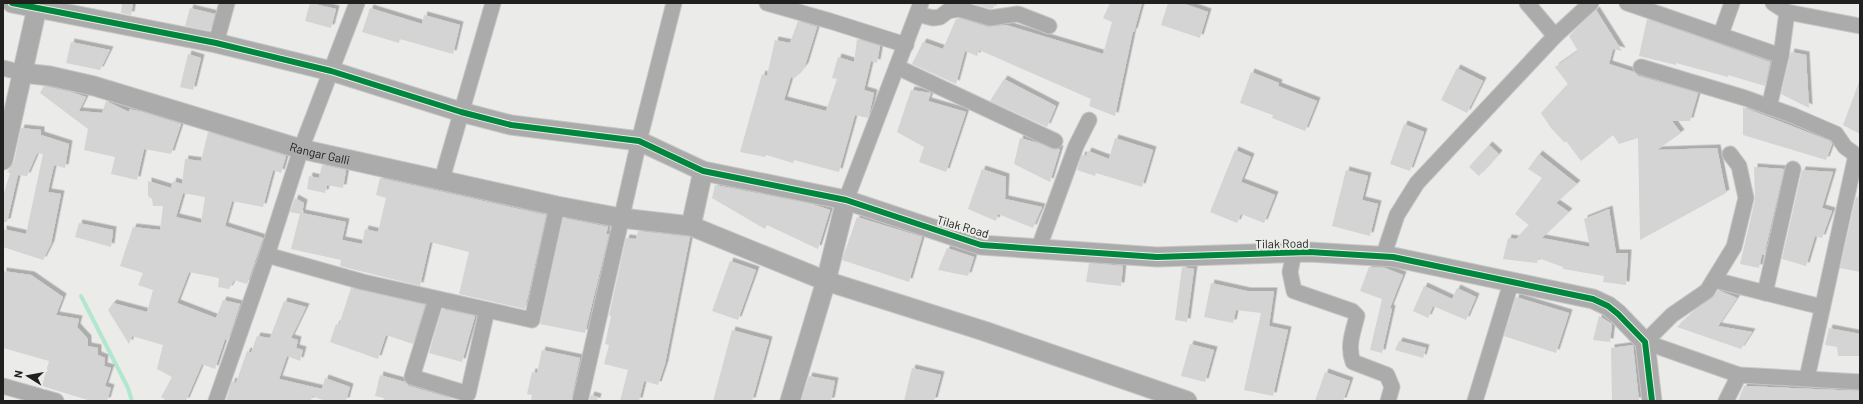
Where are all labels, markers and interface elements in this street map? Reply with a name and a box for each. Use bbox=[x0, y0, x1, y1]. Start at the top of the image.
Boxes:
street label: Rangar Galli bbox=[288, 139, 351, 167]
street label: Tilak Road bbox=[935, 212, 991, 240]
street label: Tilak Road bbox=[1255, 236, 1309, 250]
north arrow bbox=[8, 356, 48, 396]
text: N bbox=[11, 369, 25, 379]

